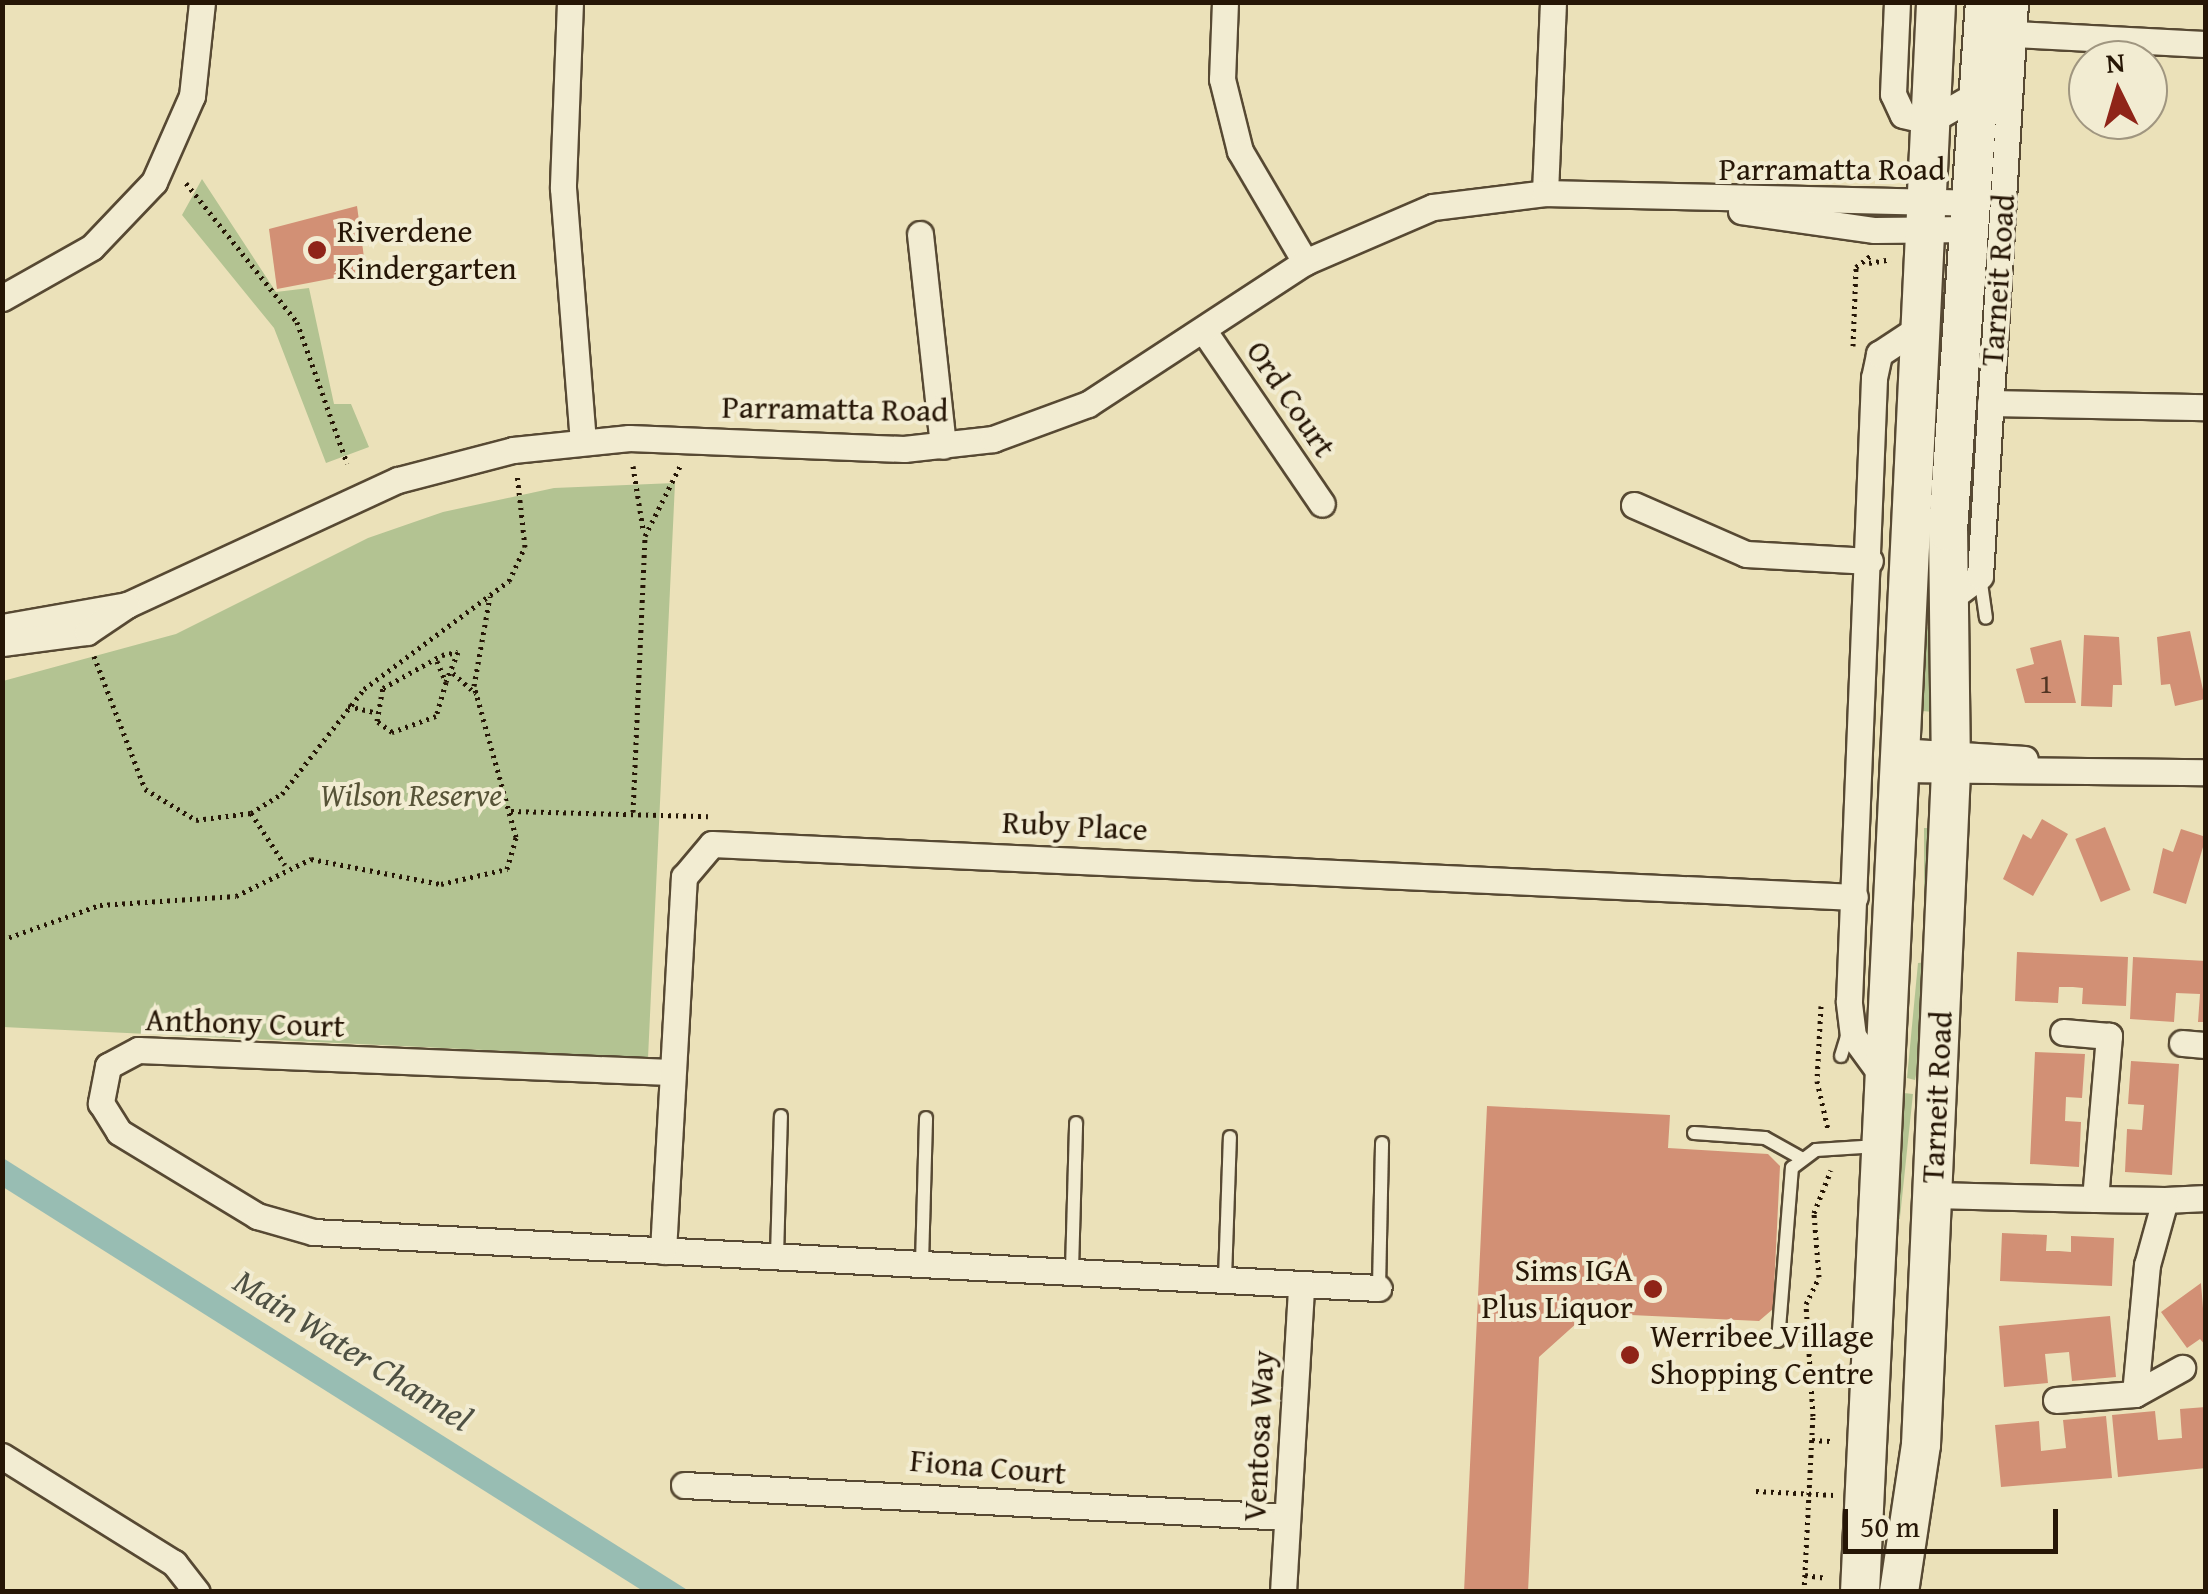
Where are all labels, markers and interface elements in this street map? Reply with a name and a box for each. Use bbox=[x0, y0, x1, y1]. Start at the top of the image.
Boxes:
north arrow bbox=[2068, 40, 2168, 140]
text: N bbox=[2104, 40, 2127, 83]
street label: Parramatta Road bbox=[1719, 150, 1945, 188]
street label: Tarneit Road bbox=[1973, 193, 2023, 367]
place label: Riverdene Kindergarten bbox=[337, 213, 517, 288]
marker: Riverdene Kindergarten bbox=[306, 239, 328, 261]
street label: Ord Court bbox=[1238, 334, 1344, 464]
street label: Parramatta Road bbox=[721, 388, 949, 430]
house number: 1 bbox=[2039, 666, 2053, 700]
park label: Wilson Reserve bbox=[320, 776, 502, 814]
street label: Ruby Place bbox=[1001, 803, 1149, 849]
street label: Anthony Court bbox=[145, 1000, 345, 1046]
street label: Tarneit Road bbox=[1913, 1010, 1961, 1184]
place label: Sims IGA Plus Liquor bbox=[1482, 1252, 1633, 1327]
water label: Main Water Channel bbox=[226, 1260, 480, 1440]
marker: Sims IGA Plus Liquor bbox=[1642, 1278, 1664, 1300]
place label: Werribee Village Shopping Centre bbox=[1650, 1318, 1874, 1393]
marker: Werribee Village Shopping Centre bbox=[1619, 1344, 1641, 1366]
street label: Ventosa Way bbox=[1235, 1349, 1283, 1523]
street label: Fiona Court bbox=[908, 1441, 1068, 1493]
scale bar bbox=[1848, 1489, 2063, 1551]
text: 50 m bbox=[1860, 1504, 1920, 1548]

